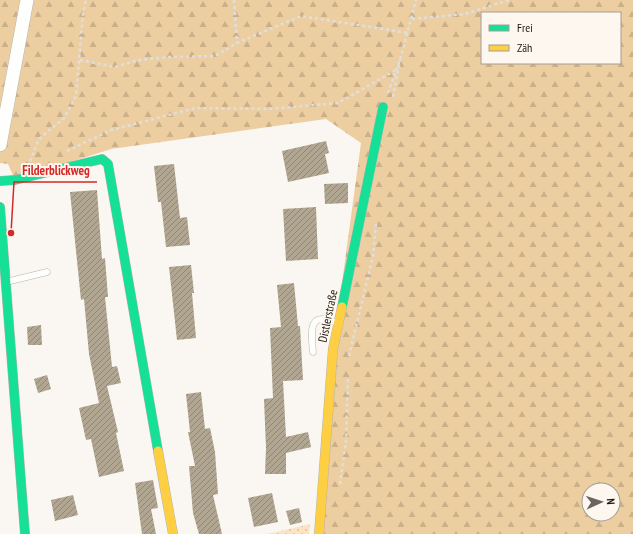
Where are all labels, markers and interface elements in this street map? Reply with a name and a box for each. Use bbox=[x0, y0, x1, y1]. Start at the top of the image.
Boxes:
legend bbox=[481, 12, 621, 64]
text: Frei bbox=[517, 20, 533, 35]
text: Zäh bbox=[517, 40, 532, 55]
callout: Filderblickweg bbox=[14, 157, 97, 182]
text: Filderblickweg bbox=[22, 162, 90, 179]
street label: Distlerstraße bbox=[315, 288, 340, 344]
north arrow bbox=[581, 482, 621, 522]
text: N bbox=[604, 498, 618, 505]

